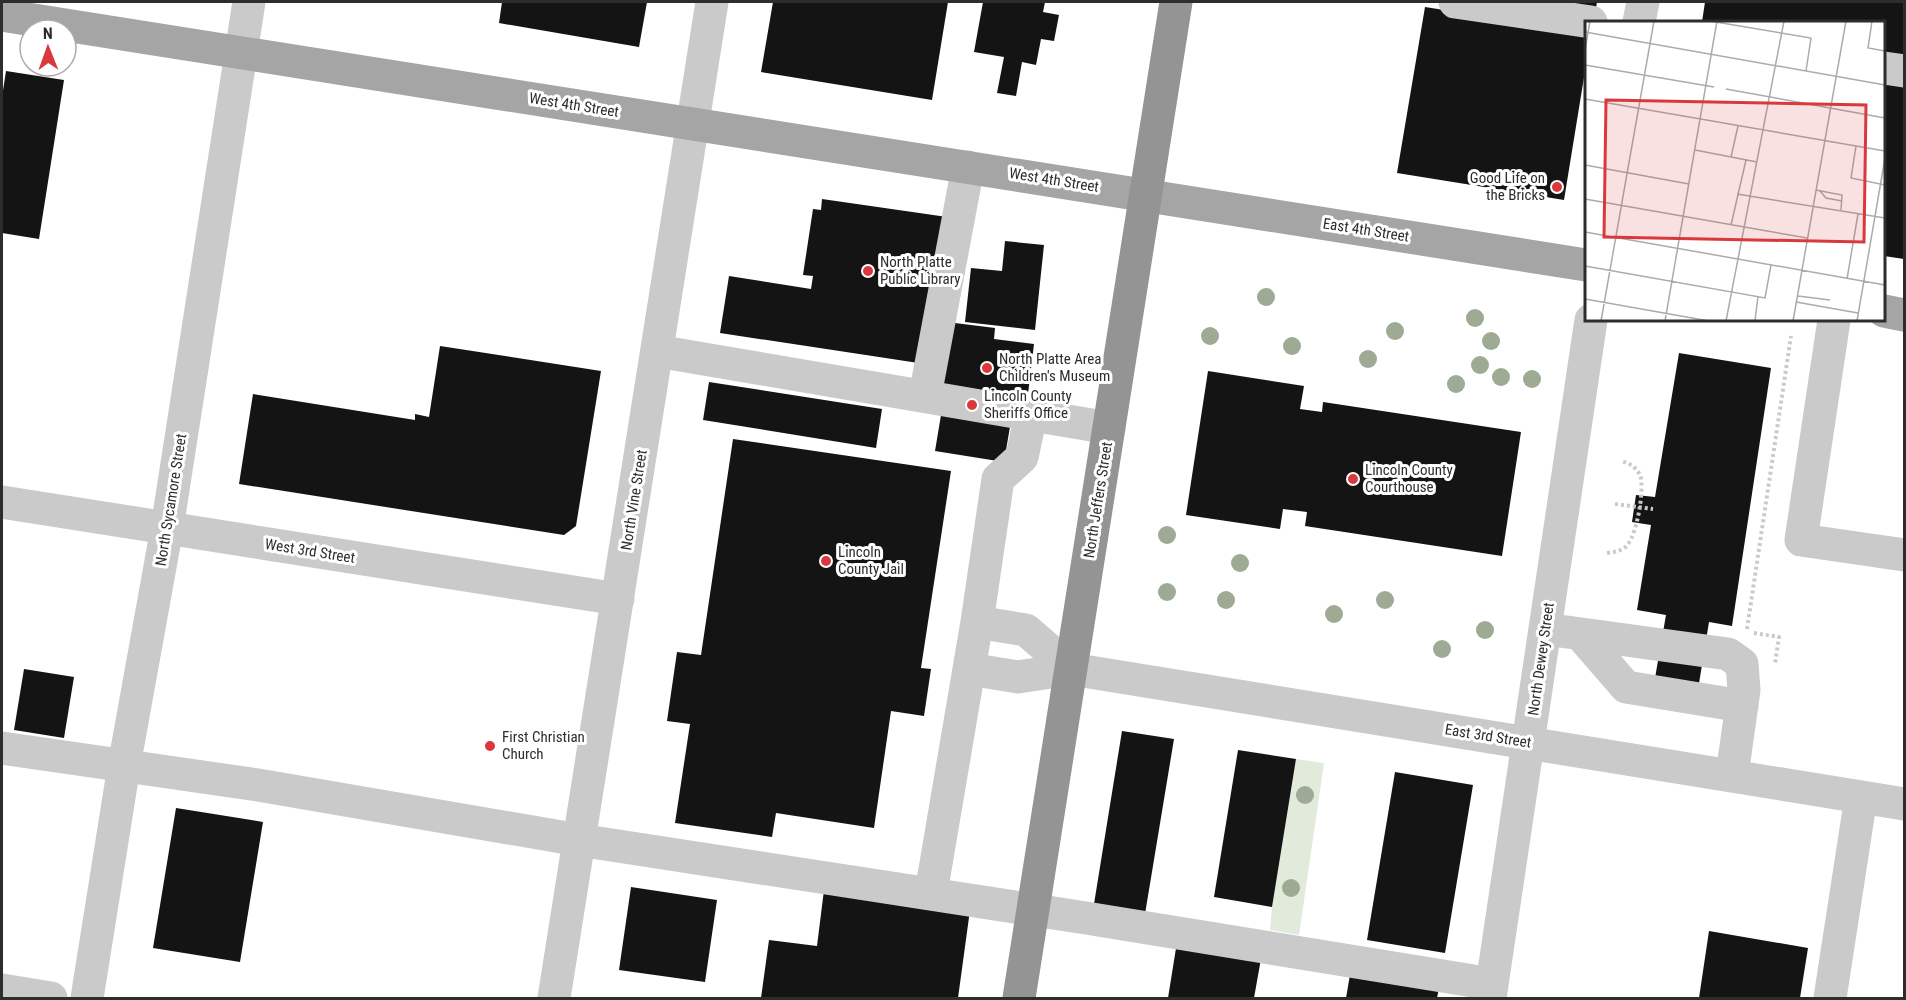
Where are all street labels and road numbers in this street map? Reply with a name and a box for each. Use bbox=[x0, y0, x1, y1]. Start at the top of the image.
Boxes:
street label: West 4th Street bbox=[528, 89, 620, 121]
street label: West 4th Street bbox=[1008, 164, 1100, 196]
street label: East 4th Street bbox=[1322, 214, 1410, 246]
street label: North Sycamore Street bbox=[152, 433, 190, 567]
street label: North Jeffers Street bbox=[1080, 441, 1116, 559]
street label: North Vine Street bbox=[617, 448, 651, 552]
street label: West 3rd Street bbox=[264, 535, 356, 567]
street label: North Dewey Street bbox=[1524, 601, 1558, 717]
street label: East 3rd Street bbox=[1444, 720, 1532, 752]

